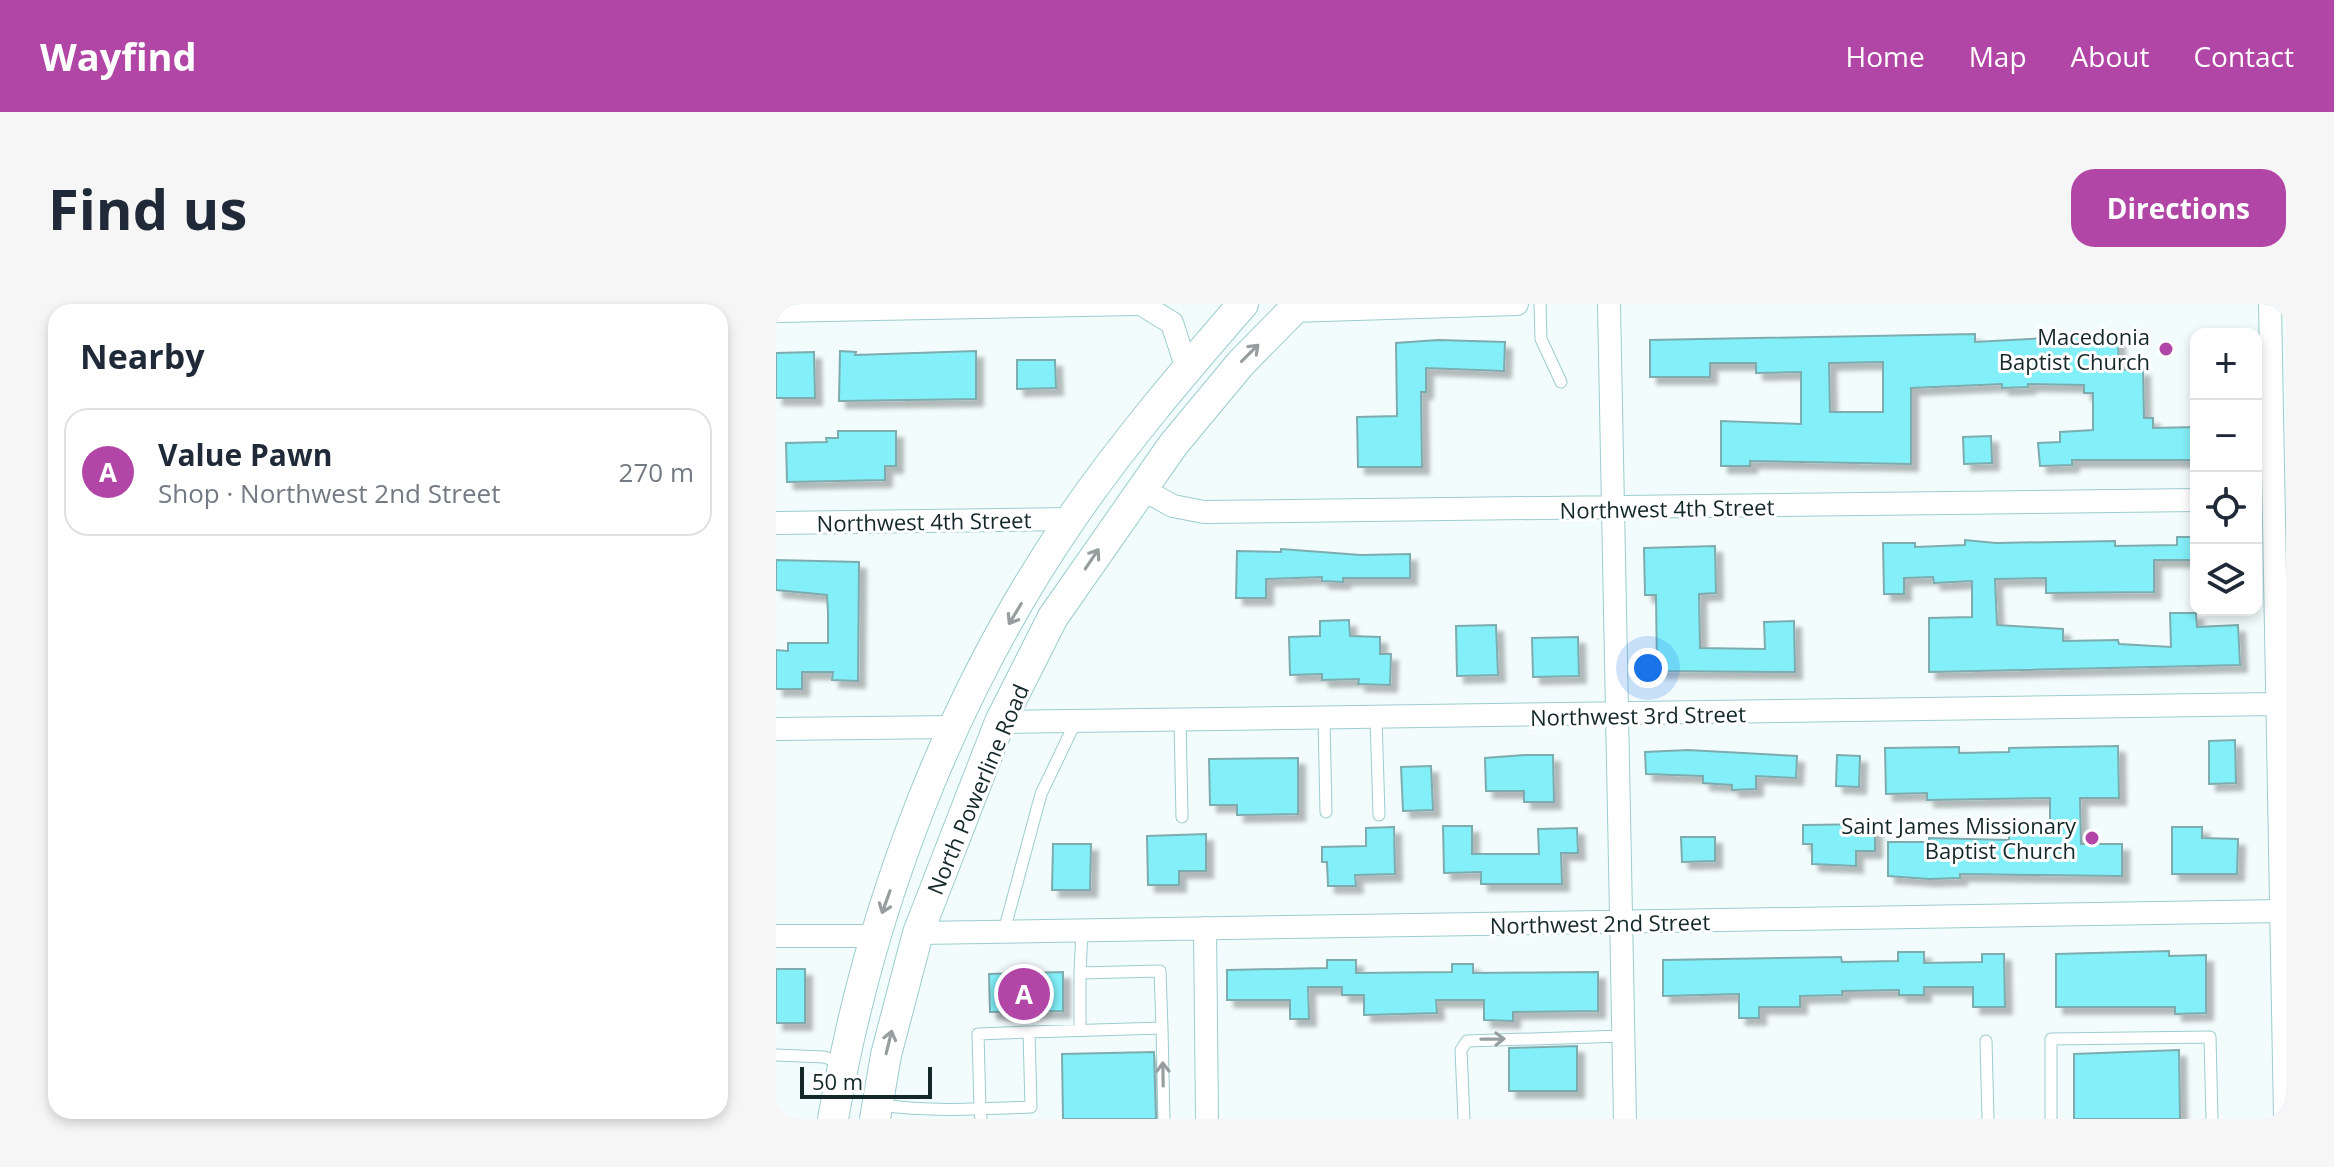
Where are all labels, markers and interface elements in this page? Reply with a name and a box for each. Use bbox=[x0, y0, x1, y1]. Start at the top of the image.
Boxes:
text: Wayfind bbox=[40, 30, 197, 82]
text: Home bbox=[1846, 37, 1925, 75]
text: Map bbox=[1969, 37, 2027, 75]
text: About bbox=[2071, 37, 2149, 75]
text: Contact bbox=[2193, 37, 2294, 75]
button: Directions bbox=[2071, 169, 2286, 247]
text: Find us bbox=[48, 170, 247, 246]
place label: Macedonia Baptist Church bbox=[1999, 321, 2150, 376]
map controls bbox=[2190, 328, 2262, 616]
button: + bbox=[2190, 328, 2262, 400]
text: Nearby bbox=[80, 333, 205, 379]
marker: Macedonia Baptist Church bbox=[2157, 340, 2175, 358]
one-way arrow bbox=[1241, 343, 1260, 363]
button: − bbox=[2190, 400, 2262, 472]
text: Value Pawn bbox=[158, 434, 332, 475]
text: A bbox=[99, 454, 117, 490]
text: 270 m bbox=[619, 454, 694, 490]
button: locate bbox=[2190, 472, 2262, 544]
text: Shop · Northwest 2nd Street bbox=[158, 475, 500, 511]
street label: Northwest 4th Street bbox=[1559, 491, 1775, 525]
street label: Northwest 4th Street bbox=[816, 504, 1032, 538]
button: layers bbox=[2190, 544, 2262, 616]
one-way arrow bbox=[1084, 548, 1100, 570]
one-way arrow bbox=[1006, 602, 1022, 625]
your location bbox=[1628, 648, 1668, 688]
street label: North Powerline Road bbox=[919, 679, 1035, 899]
street label: Northwest 3rd Street bbox=[1530, 698, 1746, 732]
place label: Saint James Missionary Baptist Church bbox=[1841, 810, 2077, 865]
marker: Saint James Missionary Baptist Church bbox=[2083, 829, 2101, 847]
one-way arrow bbox=[878, 889, 892, 914]
street label: Northwest 2nd Street bbox=[1490, 906, 1711, 940]
pin: A bbox=[998, 964, 1050, 1024]
one-way arrow bbox=[882, 1030, 897, 1056]
one-way arrow bbox=[1479, 1031, 1506, 1047]
one-way arrow bbox=[1155, 1061, 1170, 1087]
scale bar bbox=[800, 1063, 932, 1099]
text: 50 m bbox=[812, 1066, 863, 1096]

